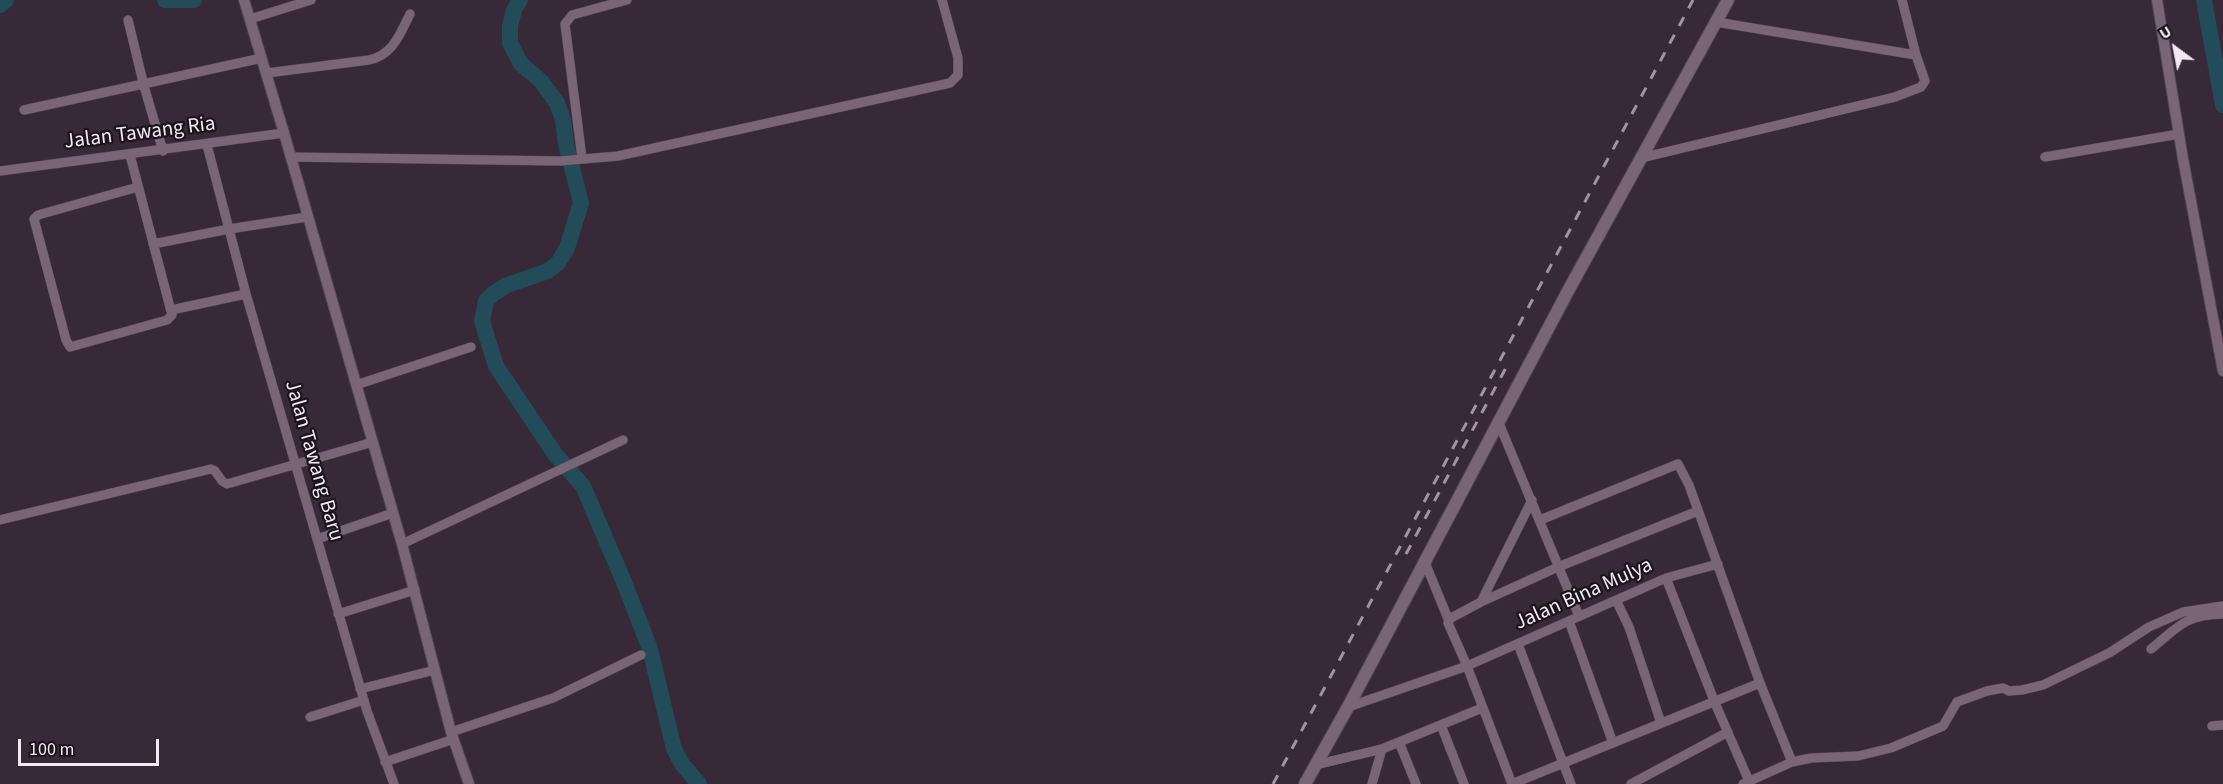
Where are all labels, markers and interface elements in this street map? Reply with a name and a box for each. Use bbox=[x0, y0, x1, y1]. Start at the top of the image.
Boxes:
north arrow bbox=[2145, 18, 2205, 78]
text: U bbox=[2155, 21, 2176, 45]
street label: Jalan Tawang Ria bbox=[63, 112, 217, 156]
street label: Jalan Tawang Baru bbox=[278, 378, 348, 544]
street label: Jalan Bina Mulya bbox=[1511, 553, 1657, 637]
scale bar bbox=[21, 727, 162, 765]
text: 100 m bbox=[29, 737, 74, 762]

